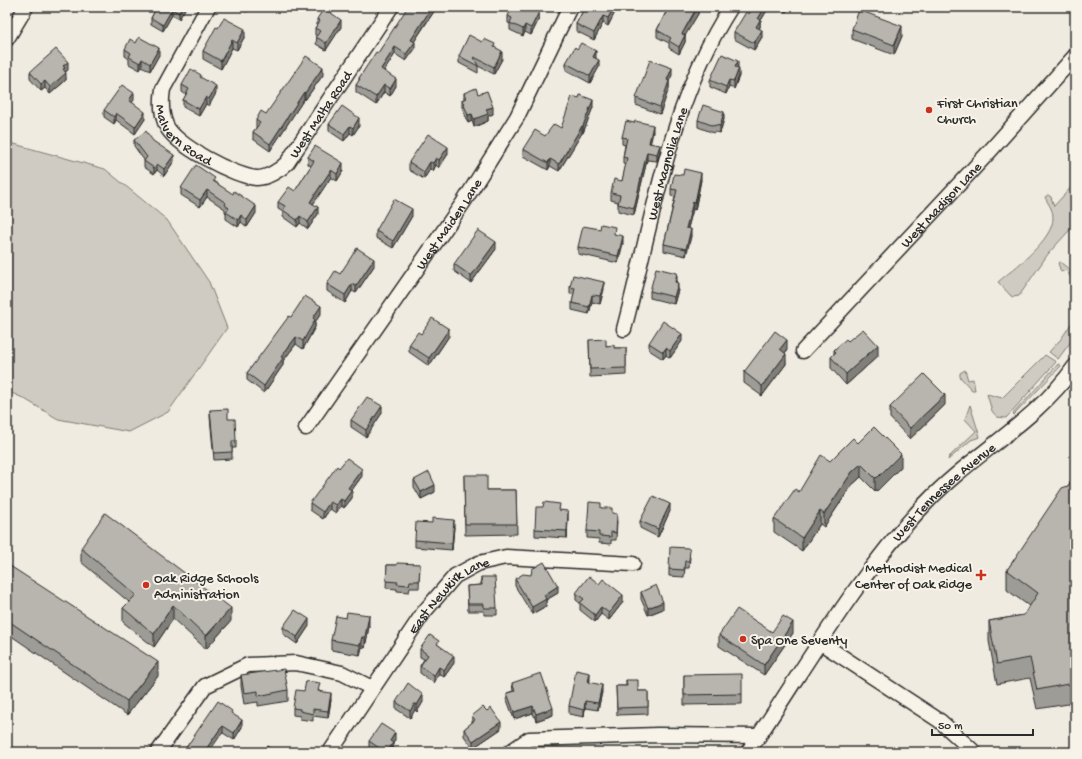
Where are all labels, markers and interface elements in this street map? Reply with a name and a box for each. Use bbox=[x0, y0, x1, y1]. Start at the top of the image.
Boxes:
street label: West Malta Road bbox=[287, 67, 358, 162]
place label: First Christian Church bbox=[936, 96, 1018, 129]
street label: Malvern Road bbox=[151, 104, 216, 172]
street label: West Magnolia Lane bbox=[645, 105, 693, 222]
marker: First Christian Church bbox=[924, 105, 934, 115]
street label: West Madison Lane bbox=[898, 159, 987, 252]
street label: West Maiden Lane bbox=[413, 176, 487, 274]
street label: West Tennessee Avenue bbox=[890, 440, 1001, 546]
street label: East Newkirk Lane bbox=[406, 555, 492, 638]
place label: Methodist Medical Center of Oak Ridge bbox=[855, 561, 973, 594]
marker: Methodist Medical Center of Oak Ridge bbox=[975, 569, 987, 581]
place label: Oak Ridge Schools Administration bbox=[154, 571, 259, 604]
marker: Oak Ridge Schools Administration bbox=[141, 580, 151, 590]
place label: Spa One Seventy bbox=[751, 633, 848, 650]
marker: Spa One Seventy bbox=[738, 634, 748, 644]
scale bar bbox=[932, 711, 1033, 737]
text: 50 m bbox=[938, 720, 963, 734]

